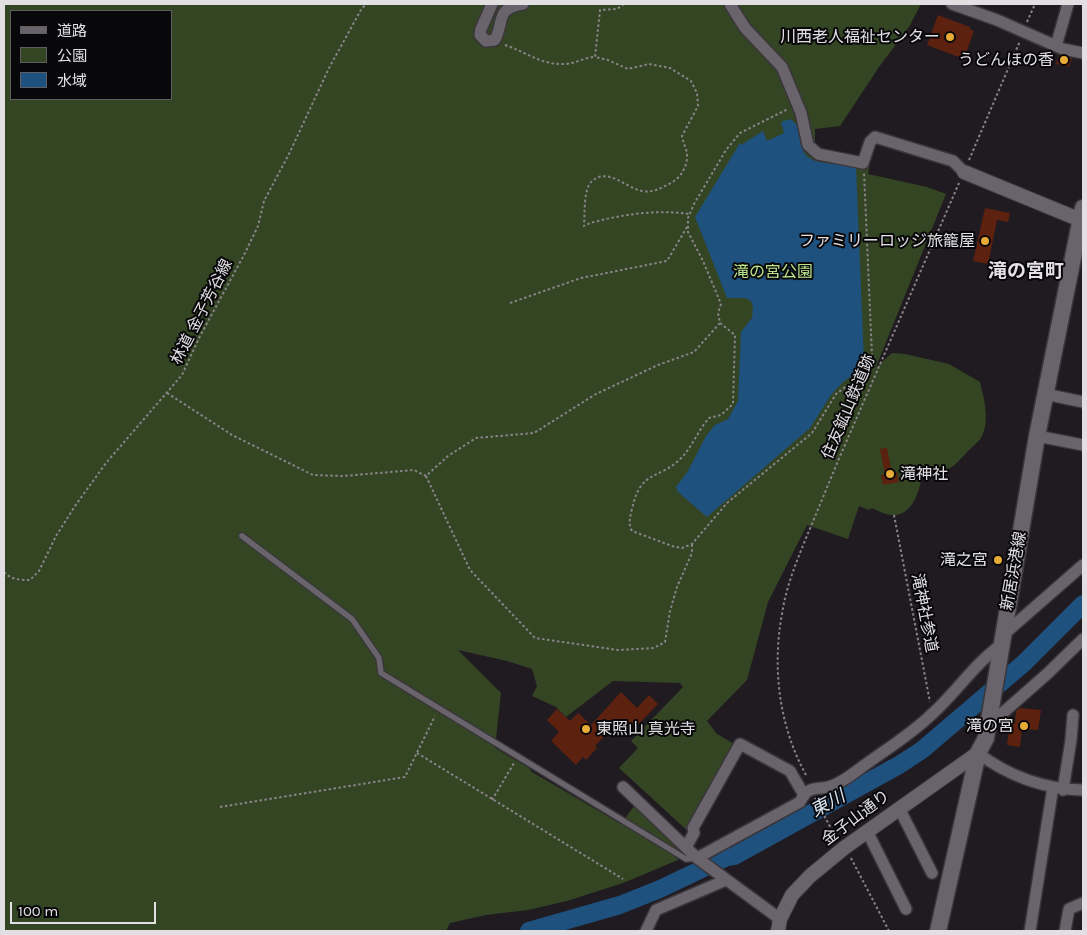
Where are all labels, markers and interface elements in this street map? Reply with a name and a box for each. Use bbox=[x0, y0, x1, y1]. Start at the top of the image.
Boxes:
legend bbox=[10, 10, 172, 100]
text: 道路 bbox=[57, 22, 87, 40]
place label: 川西老人福祉センター bbox=[780, 27, 940, 47]
marker: 川西老人福祉センター bbox=[944, 31, 956, 43]
text: 公園 bbox=[57, 47, 87, 65]
place label: うどんほの香 bbox=[958, 50, 1054, 70]
marker: うどんほの香 bbox=[1058, 54, 1070, 66]
text: 水域 bbox=[57, 72, 87, 90]
place label: ファミリーロッジ旅籠屋 bbox=[799, 231, 975, 251]
marker: ファミリーロッジ旅籠屋 bbox=[979, 235, 991, 247]
street label: 林道 金子芳谷線 bbox=[167, 256, 237, 368]
district label: 滝の宮町 bbox=[988, 261, 1064, 283]
park label: 滝の宮公園 bbox=[733, 262, 813, 282]
street label: 住友鉱山鉄道跡 bbox=[818, 352, 880, 462]
place label: 滝神社 bbox=[900, 464, 948, 484]
marker: 滝神社 bbox=[884, 468, 896, 480]
street label: 新居浜港線 bbox=[998, 530, 1030, 612]
place label: 滝之宮 bbox=[940, 550, 988, 570]
marker: 滝之宮 bbox=[992, 554, 1004, 566]
street label: 滝神社参道 bbox=[907, 572, 941, 654]
place label: 滝の宮 bbox=[966, 716, 1014, 736]
place label: 東照山 真光寺 bbox=[596, 719, 696, 739]
marker: 滝の宮 bbox=[1018, 720, 1030, 732]
marker: 東照山 真光寺 bbox=[580, 723, 592, 735]
water label: 東川 bbox=[807, 786, 849, 822]
street label: 金子山通り bbox=[818, 786, 894, 850]
scale bar bbox=[12, 892, 159, 924]
text: 100 m bbox=[18, 902, 58, 920]

